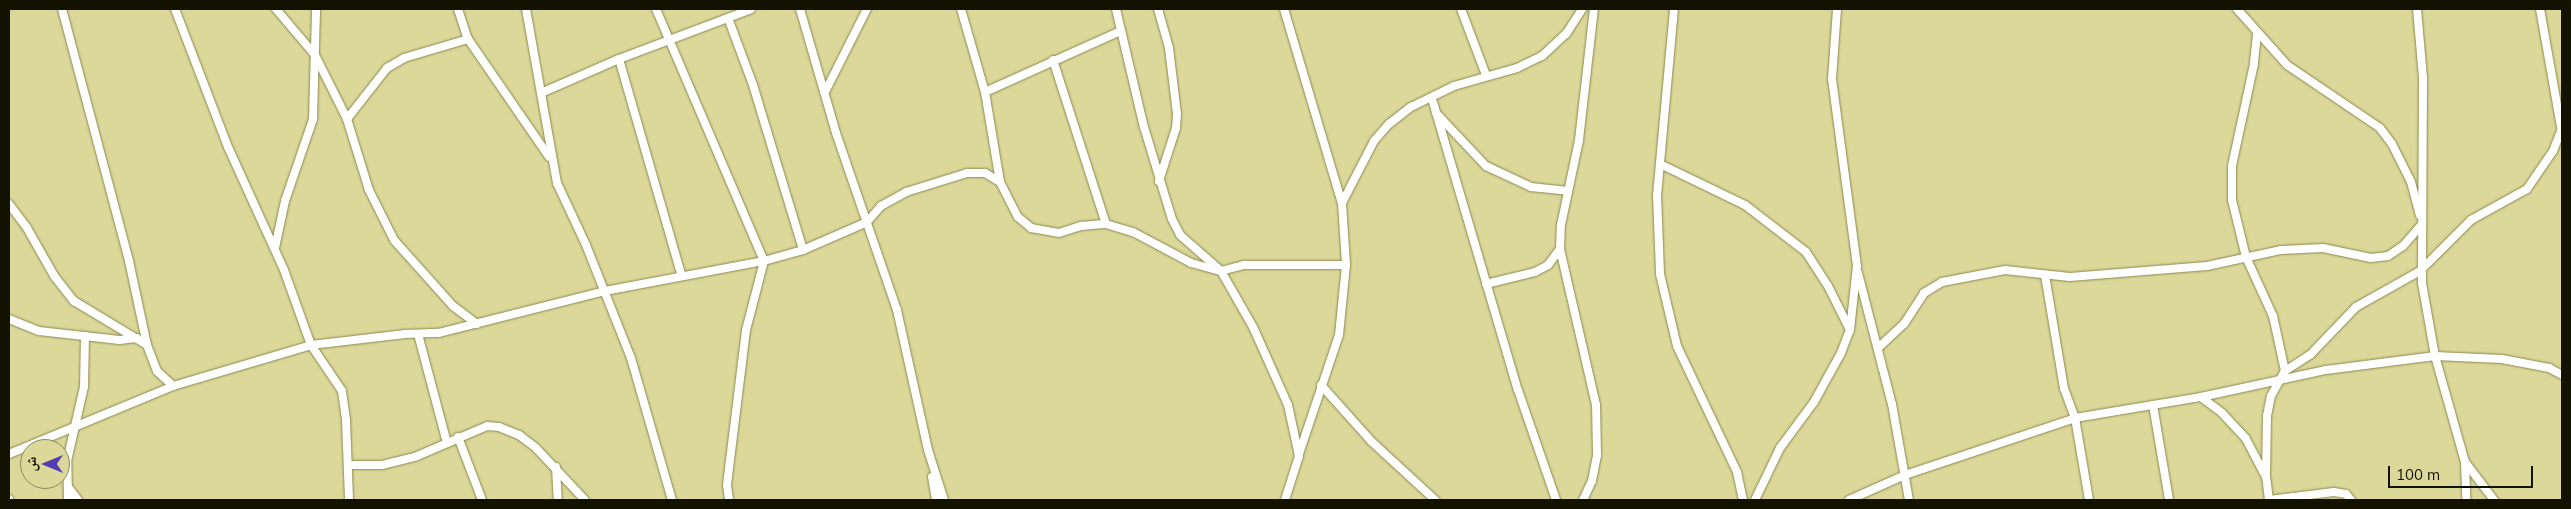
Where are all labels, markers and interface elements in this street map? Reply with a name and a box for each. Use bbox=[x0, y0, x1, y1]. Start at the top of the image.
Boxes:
north arrow bbox=[20, 439, 70, 489]
scale bar bbox=[2391, 456, 2536, 488]
text: ش bbox=[22, 457, 40, 471]
text: 100 m bbox=[2396, 465, 2440, 484]

